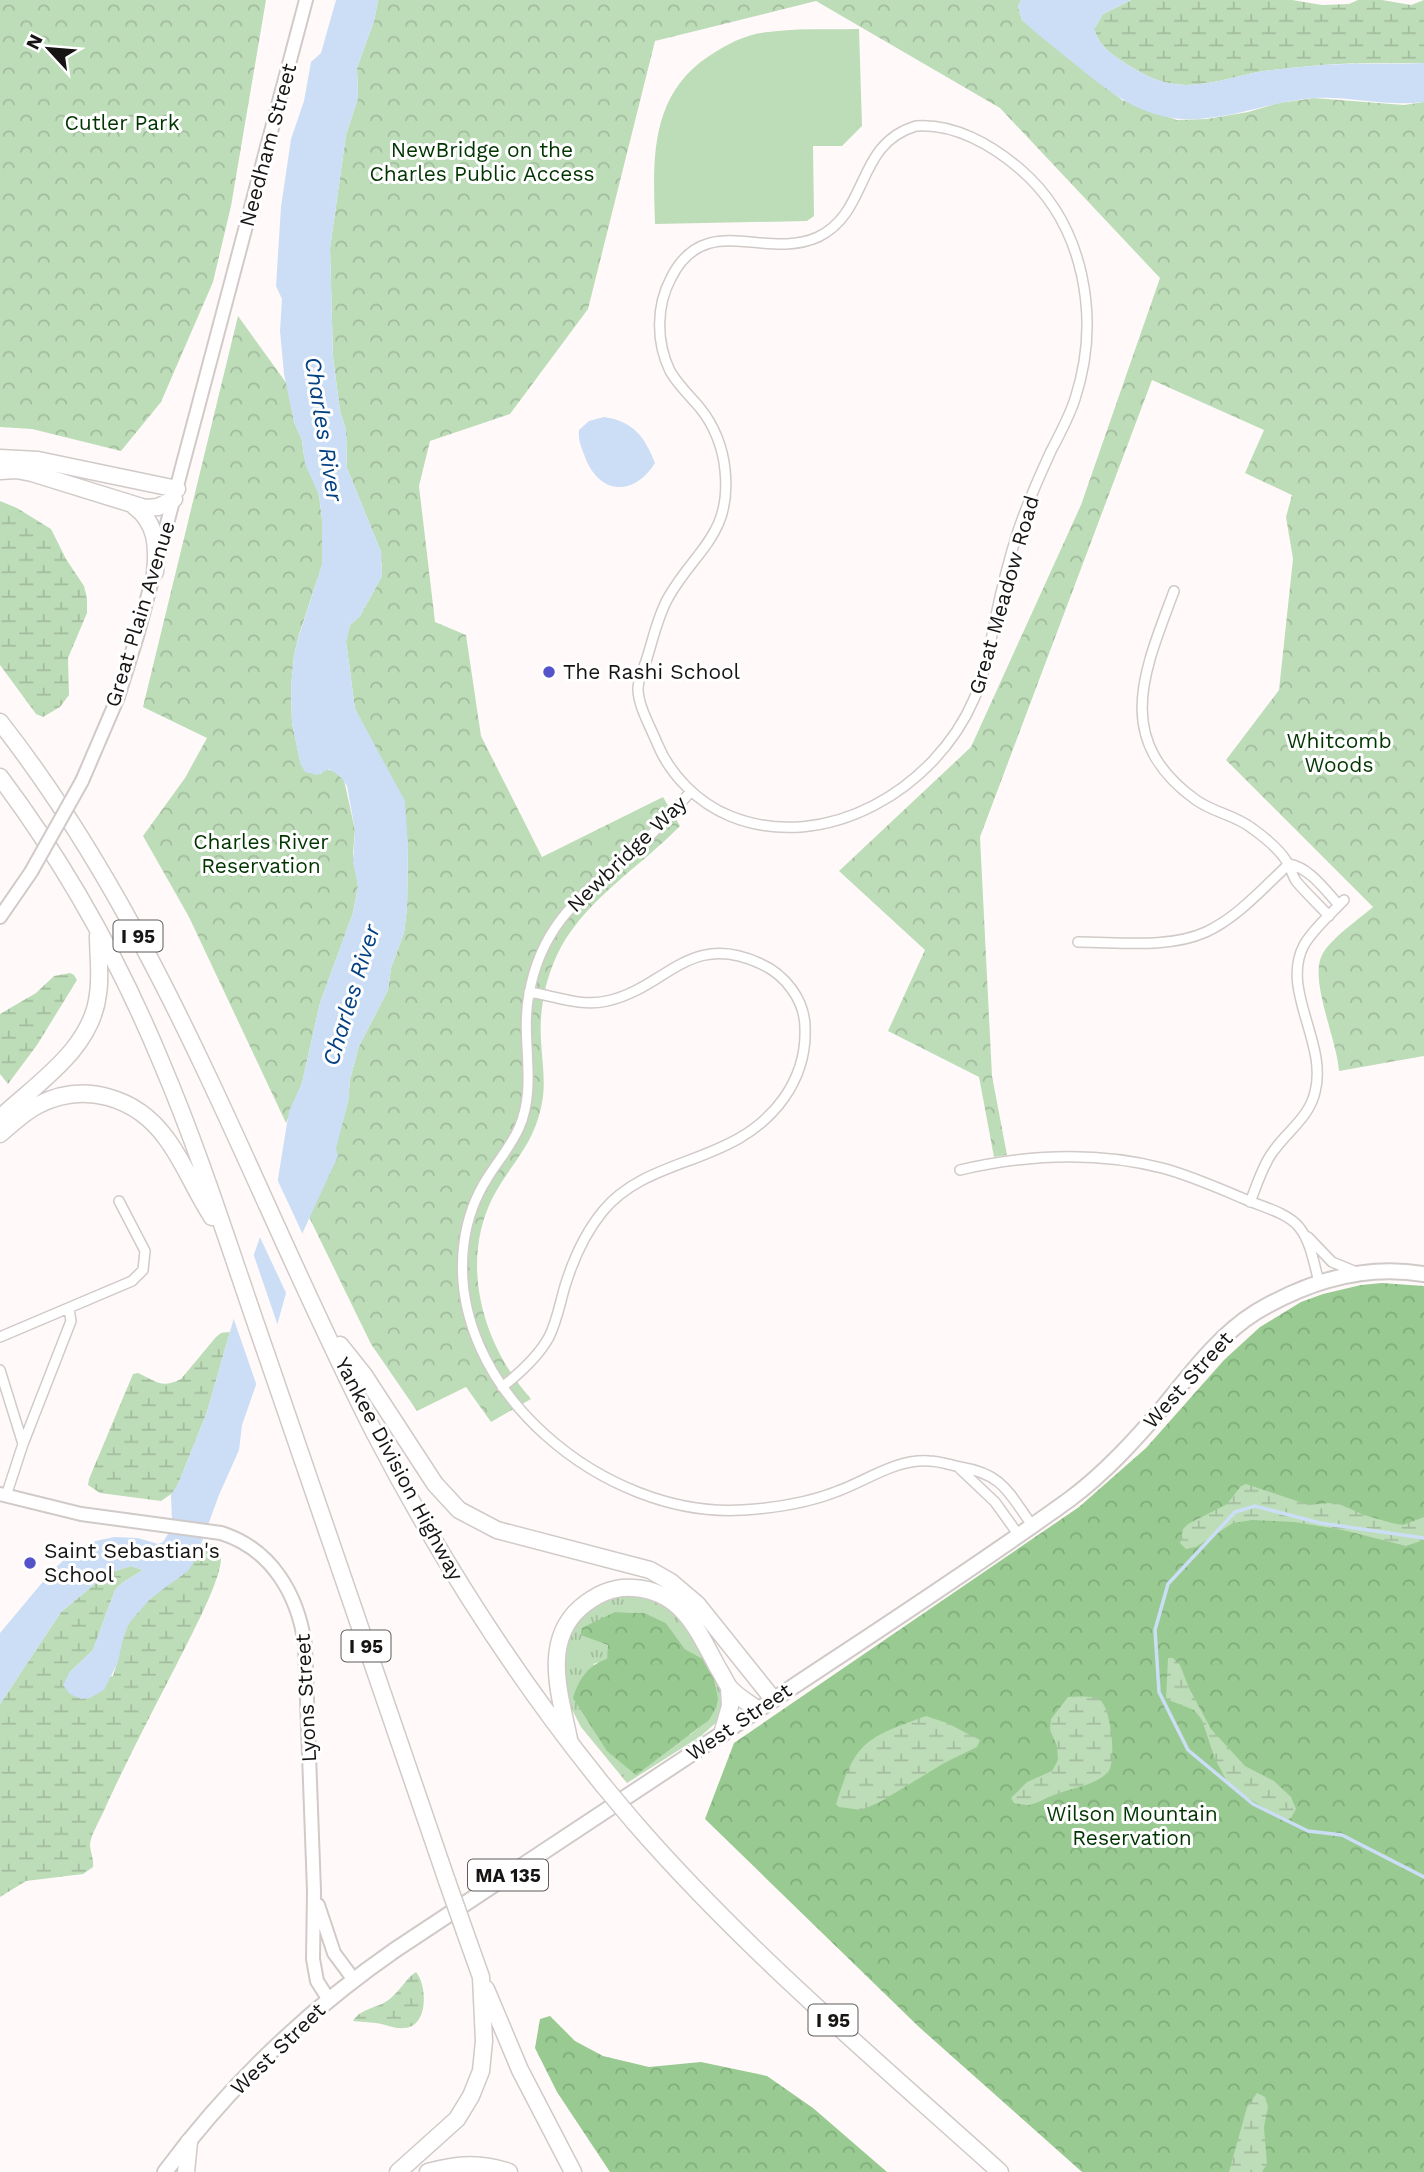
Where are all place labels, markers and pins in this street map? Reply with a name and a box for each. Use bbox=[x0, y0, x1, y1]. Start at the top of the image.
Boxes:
place label: The Rashi School bbox=[563, 659, 741, 684]
marker: The Rashi School bbox=[541, 664, 557, 680]
place label: Saint Sebastian's School bbox=[44, 1538, 220, 1587]
marker: Saint Sebastian's School bbox=[22, 1555, 38, 1571]

